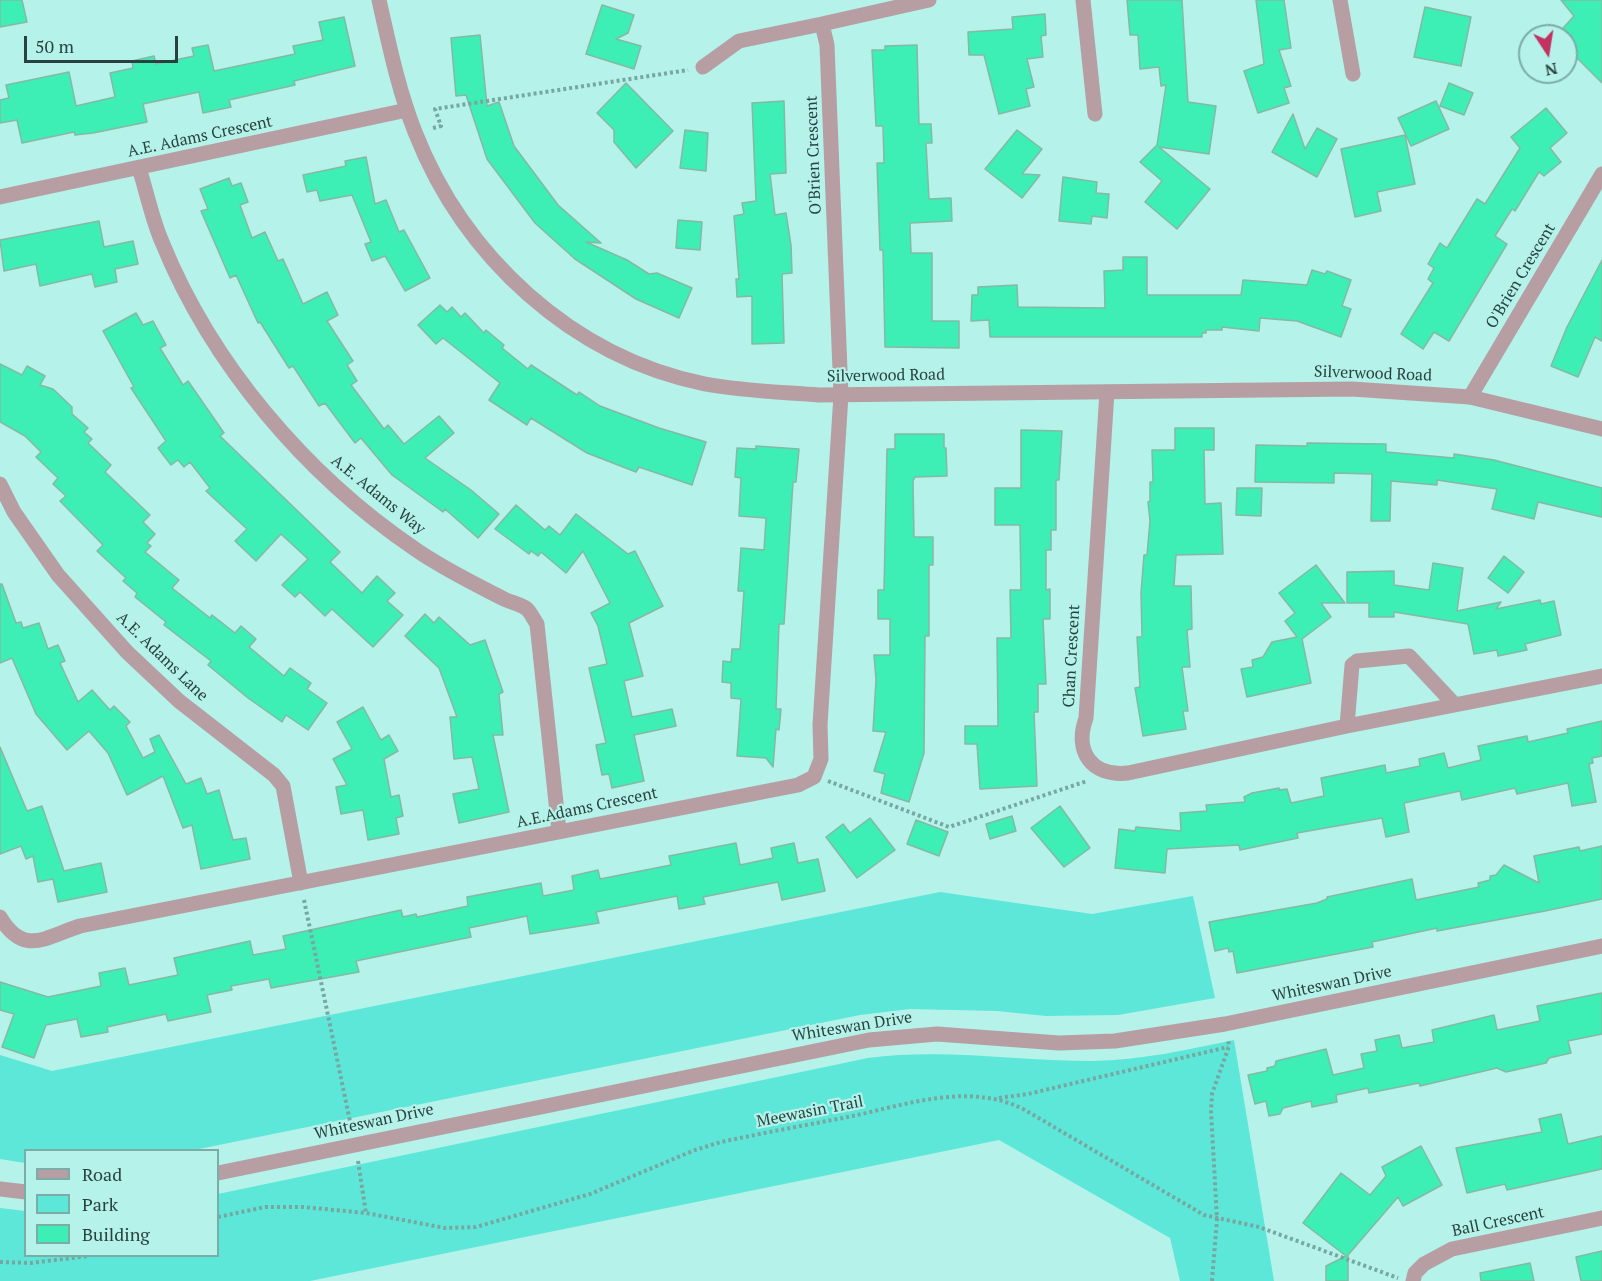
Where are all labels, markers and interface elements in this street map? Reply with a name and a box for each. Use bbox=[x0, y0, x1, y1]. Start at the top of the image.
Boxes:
scale bar bbox=[27, 24, 182, 62]
north arrow bbox=[1518, 24, 1578, 84]
text: 50 m bbox=[35, 34, 74, 58]
text: N bbox=[1543, 58, 1560, 82]
street label: O'Brien Crescent bbox=[802, 95, 826, 215]
street label: A.E. Adams Crescent bbox=[126, 112, 274, 162]
street label: O'Brien Crescent bbox=[1482, 220, 1560, 332]
street label: Silverwood Road bbox=[1314, 362, 1432, 386]
street label: Silverwood Road bbox=[827, 365, 945, 387]
street label: A.E. Adams Way bbox=[327, 451, 429, 539]
street label: Chan Crescent bbox=[1060, 604, 1084, 708]
street label: A.E. Adams Lane bbox=[112, 608, 212, 706]
street label: A.E.Adams Crescent bbox=[515, 784, 659, 832]
street label: Whiteswan Drive bbox=[1271, 962, 1393, 1006]
street label: Whiteswan Drive bbox=[791, 1008, 913, 1046]
street label: Meewasin Trail bbox=[755, 1092, 865, 1132]
street label: Whiteswan Drive bbox=[313, 1100, 435, 1144]
legend bbox=[24, 1149, 219, 1257]
text: Road bbox=[82, 1162, 122, 1186]
text: Park bbox=[82, 1192, 118, 1216]
street label: Ball Crescent bbox=[1450, 1203, 1546, 1241]
text: Building bbox=[82, 1222, 150, 1246]

